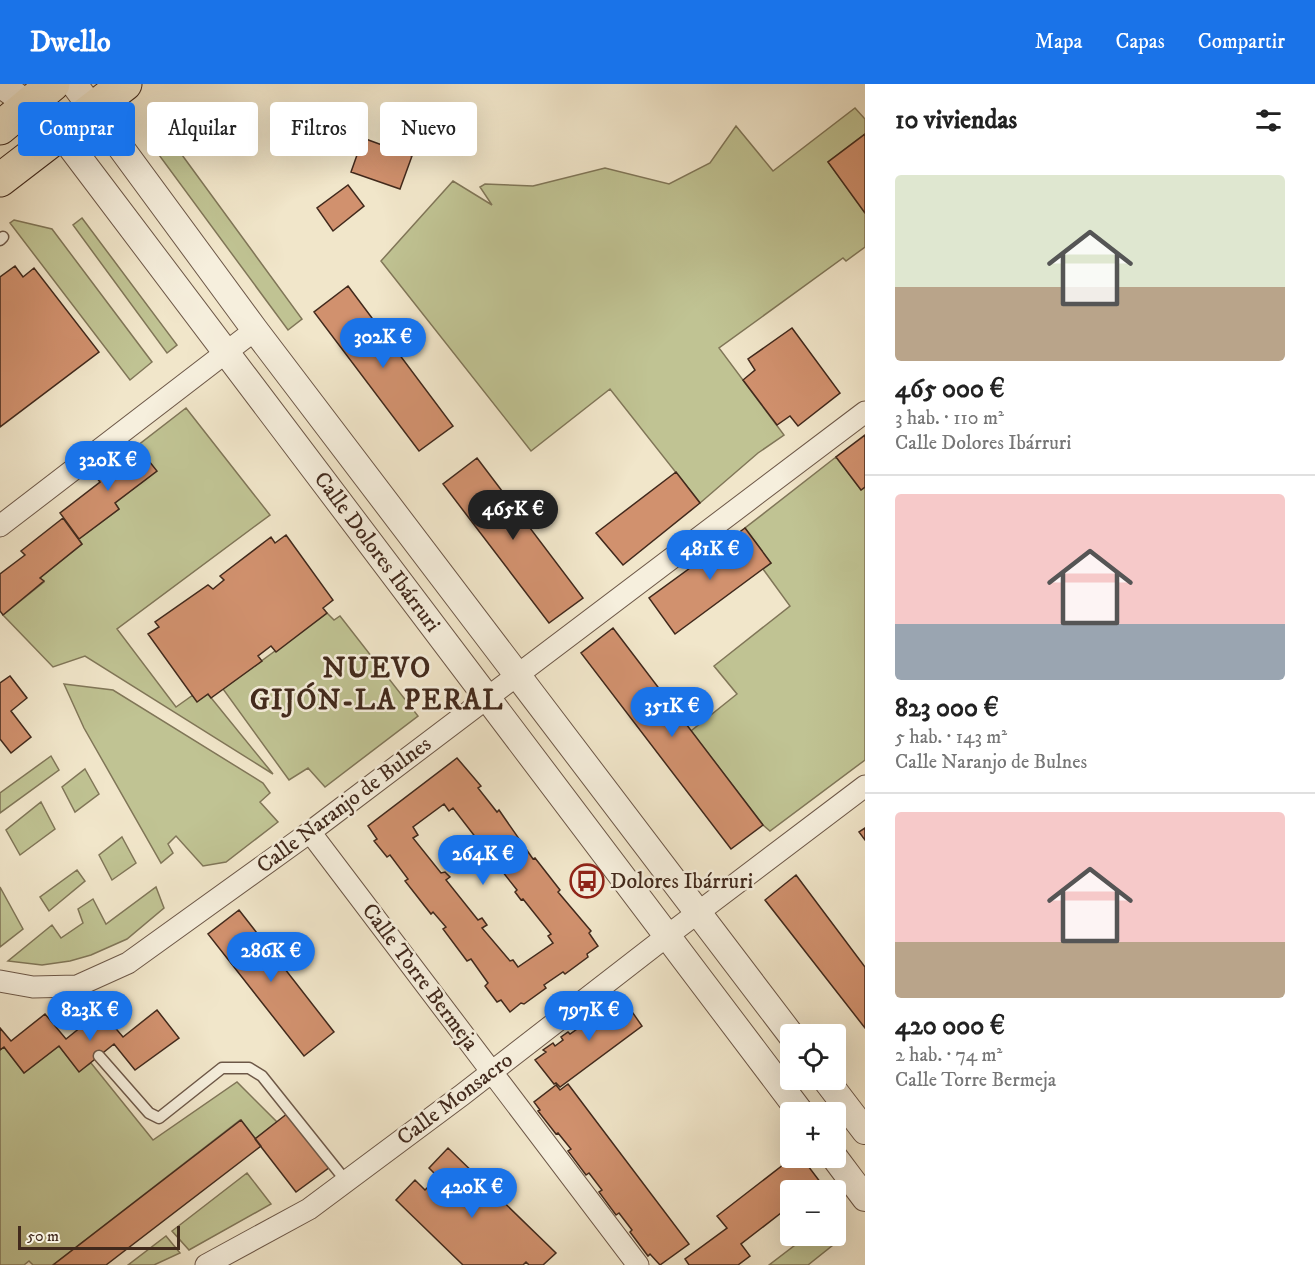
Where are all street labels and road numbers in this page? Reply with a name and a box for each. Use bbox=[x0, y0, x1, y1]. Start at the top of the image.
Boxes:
street label: Calle Dolores Ibárruri bbox=[308, 466, 446, 638]
street label: Calle Naranjo de Bulnes bbox=[251, 731, 437, 879]
street label: Calle Torre Bermeja bbox=[356, 898, 485, 1057]
street label: Calle Monsacro bbox=[392, 1047, 518, 1151]

